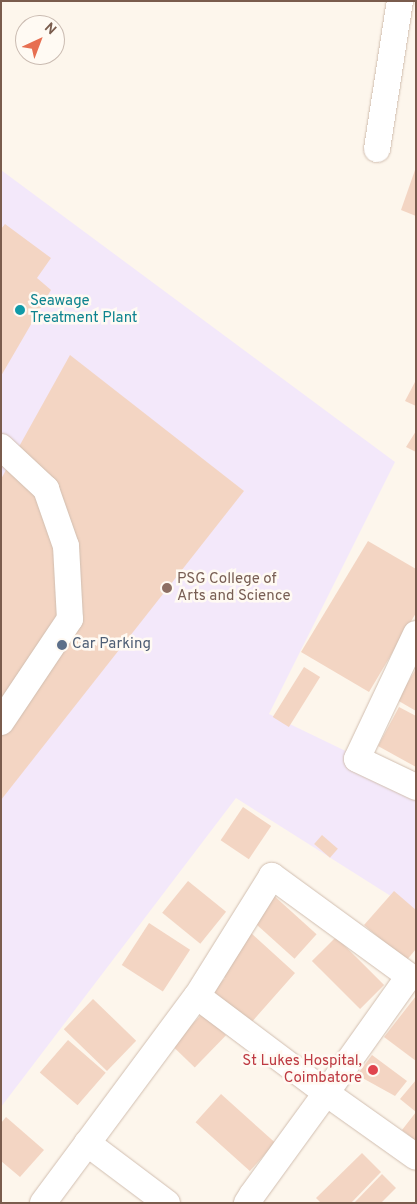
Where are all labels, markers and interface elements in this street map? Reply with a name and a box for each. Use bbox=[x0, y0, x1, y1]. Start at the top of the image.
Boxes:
north arrow bbox=[15, 15, 65, 65]
text: N bbox=[40, 20, 59, 39]
place label: Seawage Treatment Plant bbox=[30, 292, 138, 327]
marker: Seawage Treatment Plant bbox=[14, 304, 26, 316]
place label: PSG College of Arts and Science bbox=[177, 570, 291, 605]
marker: PSG College of Arts and Science bbox=[161, 582, 173, 594]
place label: Car Parking bbox=[72, 636, 151, 654]
marker: Car Parking bbox=[56, 639, 68, 651]
place label: St Lukes Hospital, Coimbatore bbox=[242, 1052, 362, 1087]
marker: St Lukes Hospital, Coimbatore bbox=[366, 1063, 380, 1077]

